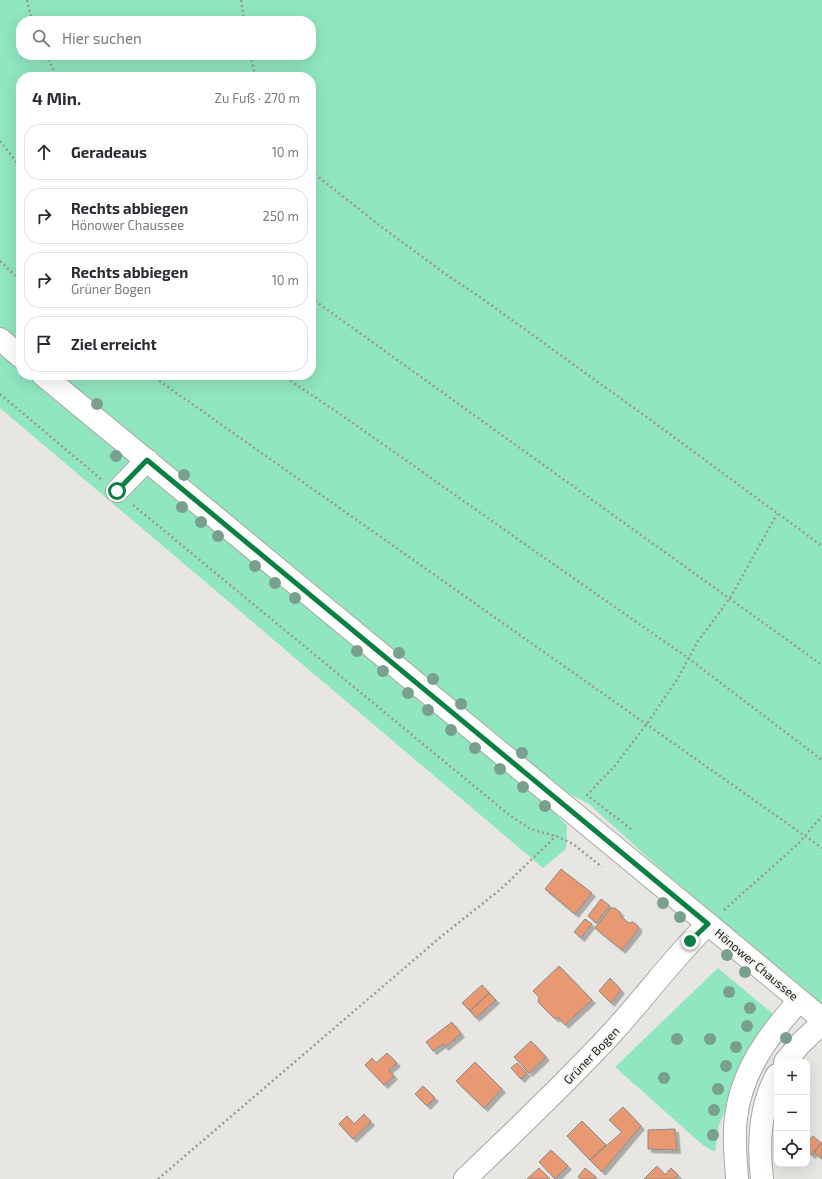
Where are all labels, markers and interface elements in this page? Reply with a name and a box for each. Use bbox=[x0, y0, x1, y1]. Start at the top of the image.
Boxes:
search box bbox=[16, 16, 316, 60]
icon: search bbox=[30, 27, 52, 49]
text: Hier suchen bbox=[62, 29, 142, 47]
text: 4 Min. bbox=[32, 88, 81, 108]
text: Zu Fuß · 270 m bbox=[215, 90, 300, 106]
icon: ahead bbox=[33, 141, 55, 163]
text: Geradeaus bbox=[71, 143, 147, 161]
text: 10 m bbox=[272, 144, 299, 160]
text: Rechts abbiegen bbox=[71, 199, 188, 217]
icon: right bbox=[33, 205, 55, 227]
text: 250 m bbox=[263, 208, 299, 224]
text: Hönower Chaussee bbox=[71, 217, 184, 233]
text: Rechts abbiegen bbox=[71, 263, 188, 281]
icon: right bbox=[33, 269, 55, 291]
text: 10 m bbox=[272, 272, 299, 288]
text: Grüner Bogen bbox=[71, 281, 151, 297]
icon: arrive bbox=[33, 333, 55, 355]
text: Ziel erreicht bbox=[71, 335, 157, 353]
route start bbox=[108, 482, 126, 500]
street label: Hönower Chaussee bbox=[712, 925, 802, 1003]
route end bbox=[681, 932, 699, 950]
street label: Grüner Bogen bbox=[560, 1023, 622, 1087]
map controls bbox=[774, 1059, 810, 1167]
button: + bbox=[774, 1059, 810, 1095]
button: − bbox=[774, 1095, 810, 1131]
button: locate bbox=[774, 1131, 810, 1167]

